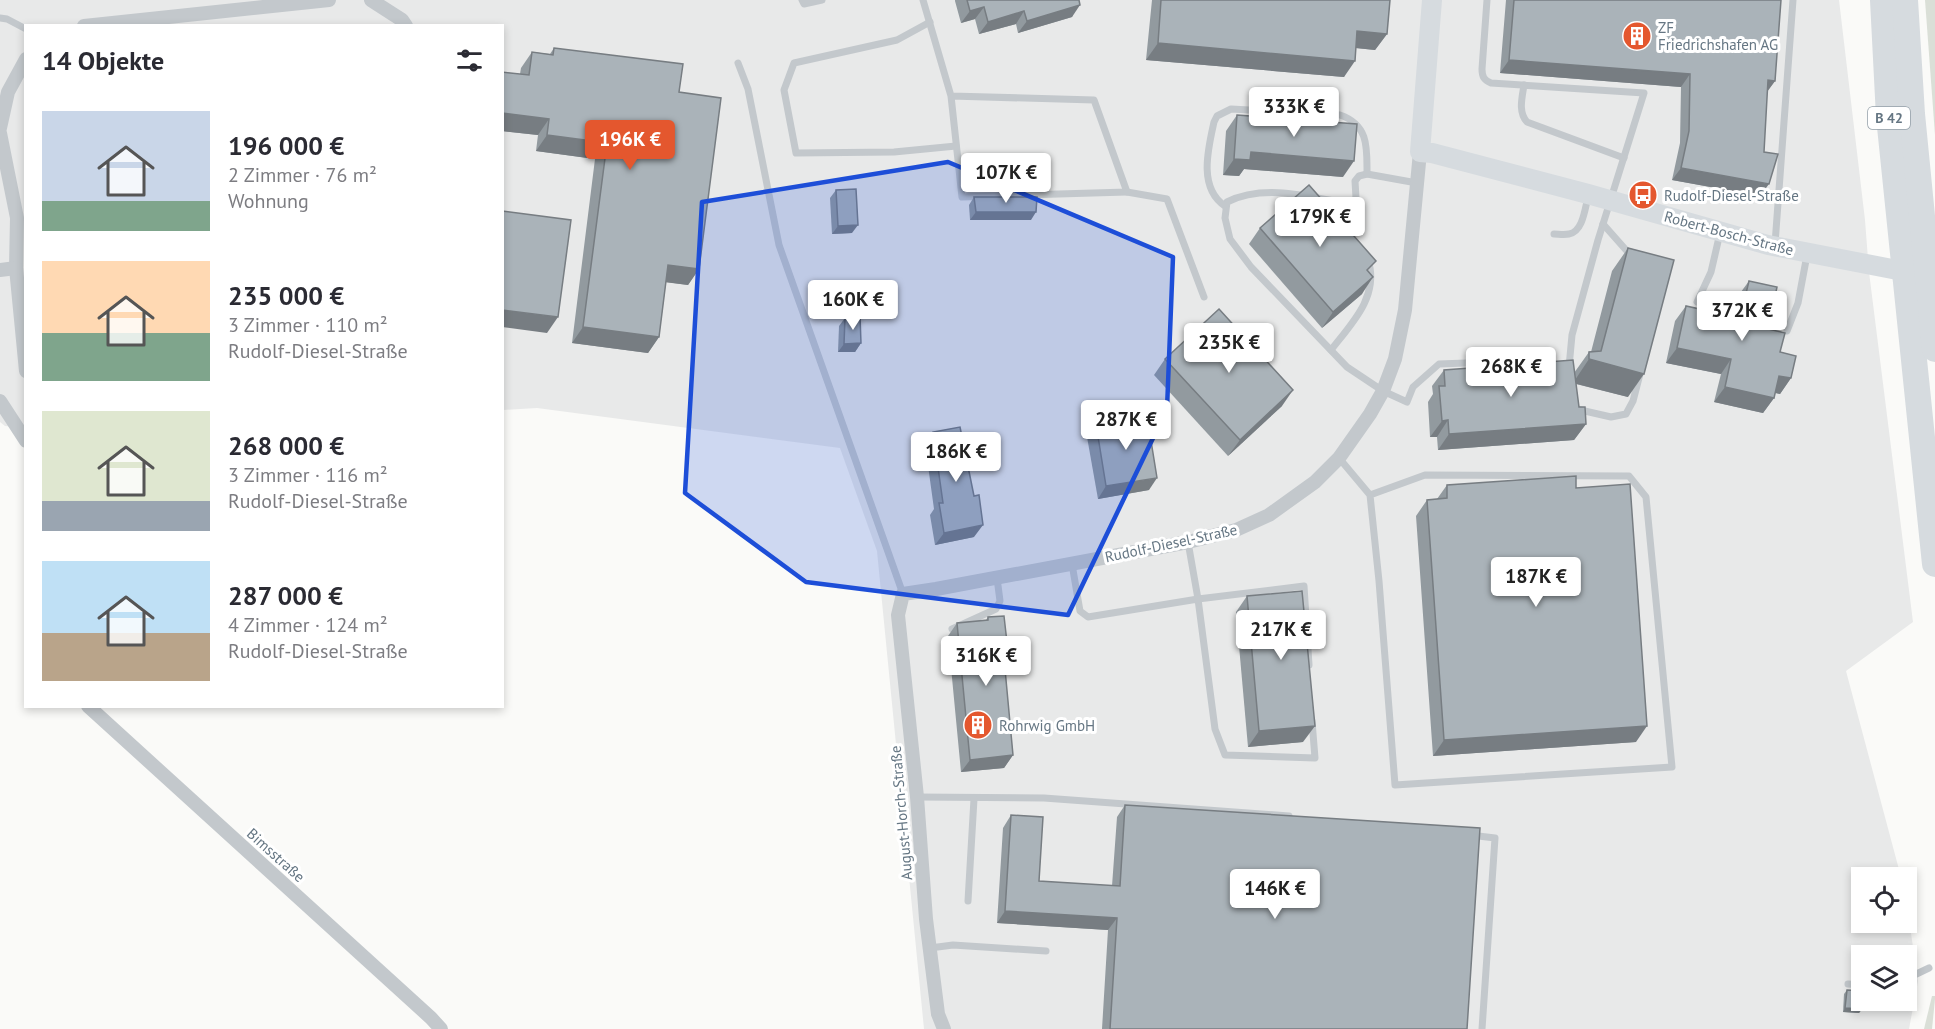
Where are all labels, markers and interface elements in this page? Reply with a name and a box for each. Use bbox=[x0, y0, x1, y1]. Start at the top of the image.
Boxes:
place label: ZF Friedrichshafen AG bbox=[1658, 18, 1778, 54]
building icon: ZF Friedrichshafen AG bbox=[1621, 20, 1653, 52]
text: 14 Objekte bbox=[42, 44, 164, 77]
icon: filters bbox=[453, 44, 486, 77]
pin: 333K € bbox=[1245, 87, 1343, 138]
text: 333K € bbox=[1263, 93, 1325, 119]
road number: B 42 bbox=[1868, 107, 1910, 129]
pin: 196K € bbox=[581, 120, 679, 171]
text: 196K € bbox=[599, 126, 661, 152]
text: 196 000 € bbox=[228, 129, 344, 162]
icon: home bbox=[90, 135, 162, 207]
pin: 107K € bbox=[957, 153, 1055, 204]
text: 107K € bbox=[975, 159, 1037, 185]
text: 2 Zimmer · 76 m² bbox=[228, 162, 377, 188]
bus stop icon: Rudolf-Diesel-Straße bbox=[1627, 179, 1659, 211]
place label: Rudolf-Diesel-Straße bbox=[1664, 186, 1799, 205]
text: Wohnung bbox=[228, 188, 309, 214]
pin: 179K € bbox=[1271, 197, 1369, 248]
text: 179K € bbox=[1289, 203, 1351, 229]
street label: Robert-Bosch-Straße bbox=[1662, 207, 1796, 259]
text: 235 000 € bbox=[228, 279, 344, 312]
pin: 160K € bbox=[804, 280, 902, 331]
icon: home bbox=[90, 285, 162, 357]
text: 160K € bbox=[822, 286, 884, 312]
pin: 372K € bbox=[1693, 291, 1791, 342]
text: 372K € bbox=[1711, 297, 1773, 323]
text: 3 Zimmer · 110 m² bbox=[228, 312, 388, 338]
pin: 235K € bbox=[1180, 323, 1278, 374]
text: 235K € bbox=[1198, 329, 1260, 355]
text: Rudolf-Diesel-Straße bbox=[228, 338, 408, 364]
pin: 268K € bbox=[1462, 347, 1560, 398]
text: 268K € bbox=[1480, 353, 1542, 379]
pin: 287K € bbox=[1077, 400, 1175, 451]
text: 287K € bbox=[1095, 406, 1157, 432]
text: 268 000 € bbox=[228, 429, 344, 462]
pin: 186K € bbox=[907, 432, 1005, 483]
icon: home bbox=[90, 435, 162, 507]
text: 186K € bbox=[925, 438, 987, 464]
text: 3 Zimmer · 116 m² bbox=[228, 462, 388, 488]
text: Rudolf-Diesel-Straße bbox=[228, 488, 408, 514]
street label: Rudolf-Diesel-Straße bbox=[1103, 520, 1239, 566]
pin: 187K € bbox=[1487, 557, 1585, 608]
text: 187K € bbox=[1505, 563, 1567, 589]
text: 287 000 € bbox=[228, 579, 343, 612]
icon: home bbox=[90, 585, 162, 657]
pin: 217K € bbox=[1232, 610, 1330, 661]
text: 4 Zimmer · 124 m² bbox=[228, 612, 388, 638]
text: 217K € bbox=[1250, 616, 1312, 642]
pin: 316K € bbox=[937, 636, 1035, 687]
text: Rudolf-Diesel-Straße bbox=[228, 638, 408, 664]
text: 316K € bbox=[955, 642, 1017, 668]
building icon: Rohrwig GmbH bbox=[962, 709, 994, 741]
place label: Rohrwig GmbH bbox=[999, 716, 1095, 735]
street label: August-Horch-Straße bbox=[886, 745, 916, 881]
street label: Bimsstraße bbox=[243, 824, 309, 886]
map controls bbox=[1851, 867, 1917, 1011]
button: locate bbox=[1851, 867, 1917, 933]
pin: 146K € bbox=[1226, 869, 1324, 920]
text: 146K € bbox=[1244, 875, 1306, 901]
button: layers bbox=[1851, 945, 1917, 1011]

